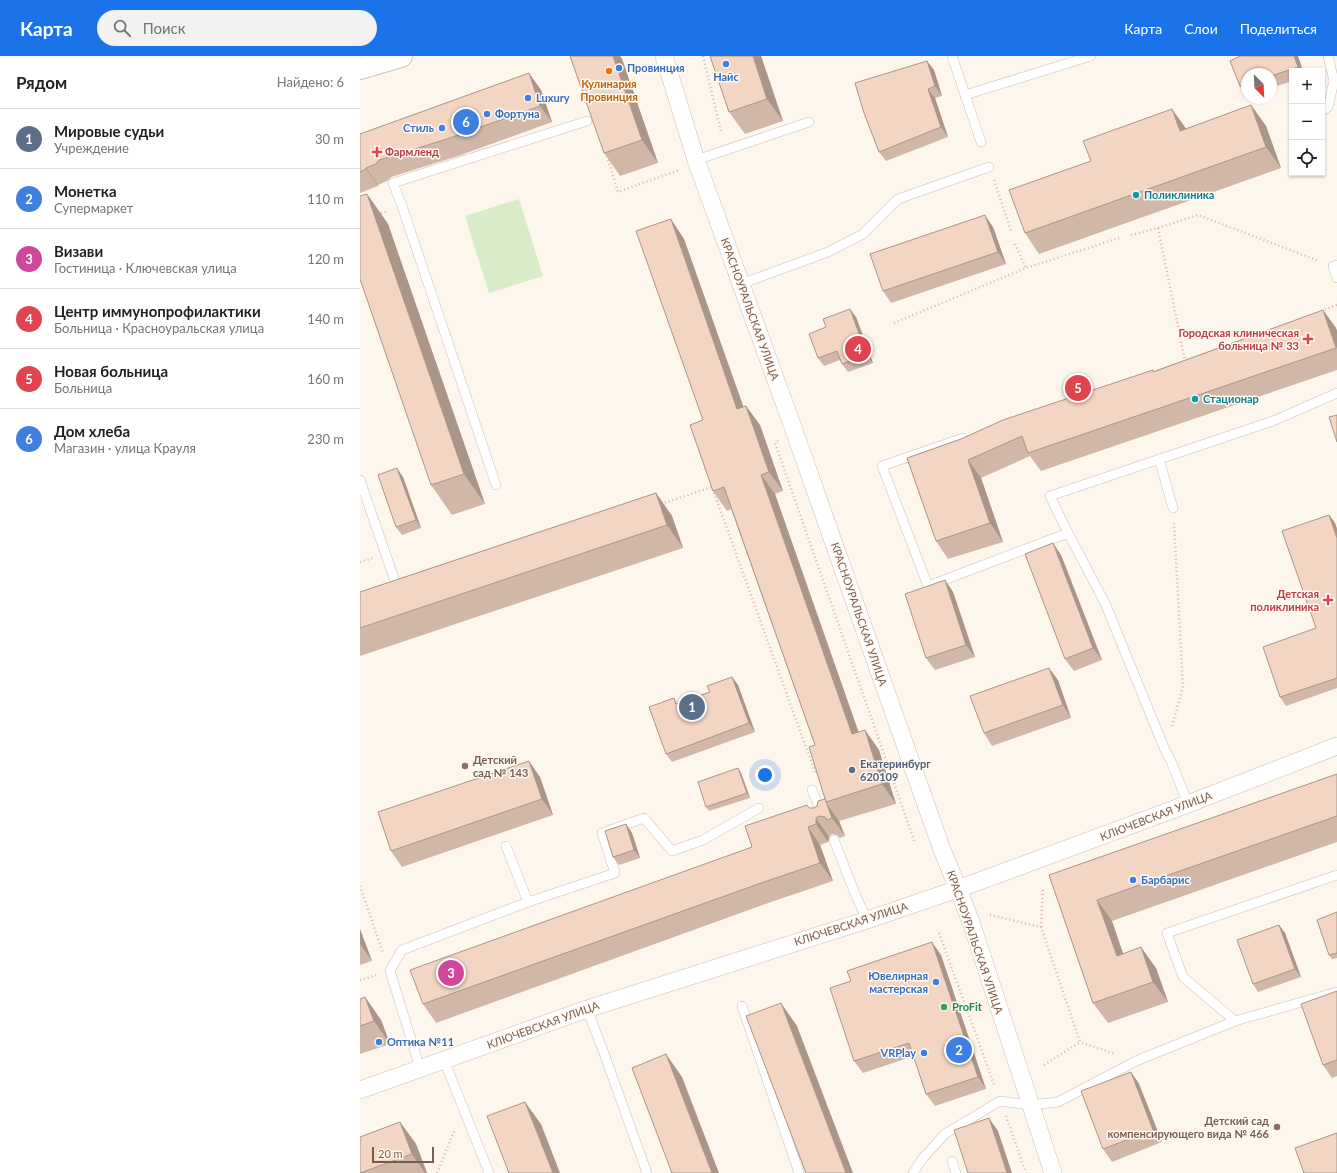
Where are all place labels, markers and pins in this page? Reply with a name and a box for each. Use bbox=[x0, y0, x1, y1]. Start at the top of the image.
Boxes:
marker: Найс bbox=[721, 59, 731, 69]
place label: Провинция bbox=[627, 61, 685, 74]
marker: Провинция bbox=[614, 63, 624, 73]
marker: Кулинария Провинция bbox=[604, 66, 614, 76]
place label: Найс bbox=[713, 70, 740, 83]
place label: Кулинария Провинция bbox=[580, 77, 638, 103]
place label: Luxury bbox=[536, 91, 570, 104]
marker: Luxury bbox=[523, 93, 533, 103]
pin: 6 bbox=[453, 107, 479, 137]
place label: Фортуна bbox=[495, 107, 540, 120]
marker: Фортуна bbox=[482, 109, 492, 119]
place label: Стиль bbox=[403, 121, 435, 134]
marker: Стиль bbox=[437, 123, 447, 133]
place label: Фармленд bbox=[385, 145, 439, 158]
marker: Фармленд bbox=[372, 147, 382, 157]
place label: Поликлиника bbox=[1144, 188, 1214, 201]
marker: Поликлиника bbox=[1131, 190, 1141, 200]
place label: Городская клиническая больница № 33 bbox=[1178, 326, 1299, 352]
marker: Городская клиническая больница № 33 bbox=[1302, 333, 1314, 345]
pin: 4 bbox=[845, 334, 871, 364]
pin: 5 bbox=[1065, 373, 1091, 403]
place label: Стационар bbox=[1203, 392, 1259, 405]
marker: Стационар bbox=[1190, 394, 1200, 404]
place label: Детская поликлиника bbox=[1250, 587, 1319, 613]
marker: Детская поликлиника bbox=[1322, 594, 1334, 606]
pin: 1 bbox=[679, 692, 705, 722]
place label: Детский сад № 143 bbox=[473, 753, 528, 779]
place label: Екатеринбург 620109 bbox=[860, 757, 931, 783]
marker: Детский сад № 143 bbox=[460, 761, 470, 771]
marker: Екатеринбург 620109 bbox=[847, 765, 857, 775]
place label: Барбарис bbox=[1141, 873, 1190, 886]
marker: Барбарис bbox=[1128, 875, 1138, 885]
pin: 3 bbox=[438, 958, 464, 988]
place label: Ювелирная мастерская bbox=[868, 969, 928, 995]
marker: Ювелирная мастерская bbox=[931, 977, 941, 987]
place label: ProFit bbox=[952, 1000, 983, 1013]
marker: ProFit bbox=[939, 1002, 949, 1012]
place label: Оптика №11 bbox=[387, 1035, 454, 1048]
pin: 2 bbox=[946, 1035, 972, 1065]
marker: Оптика №11 bbox=[374, 1037, 384, 1047]
place label: VRPlay bbox=[880, 1046, 916, 1059]
marker: VRPlay bbox=[919, 1048, 929, 1058]
place label: Детский сад компенсирующего вида № 466 bbox=[1107, 1114, 1270, 1140]
marker: Детский сад компенсирующего вида № 466 bbox=[1272, 1122, 1282, 1132]

